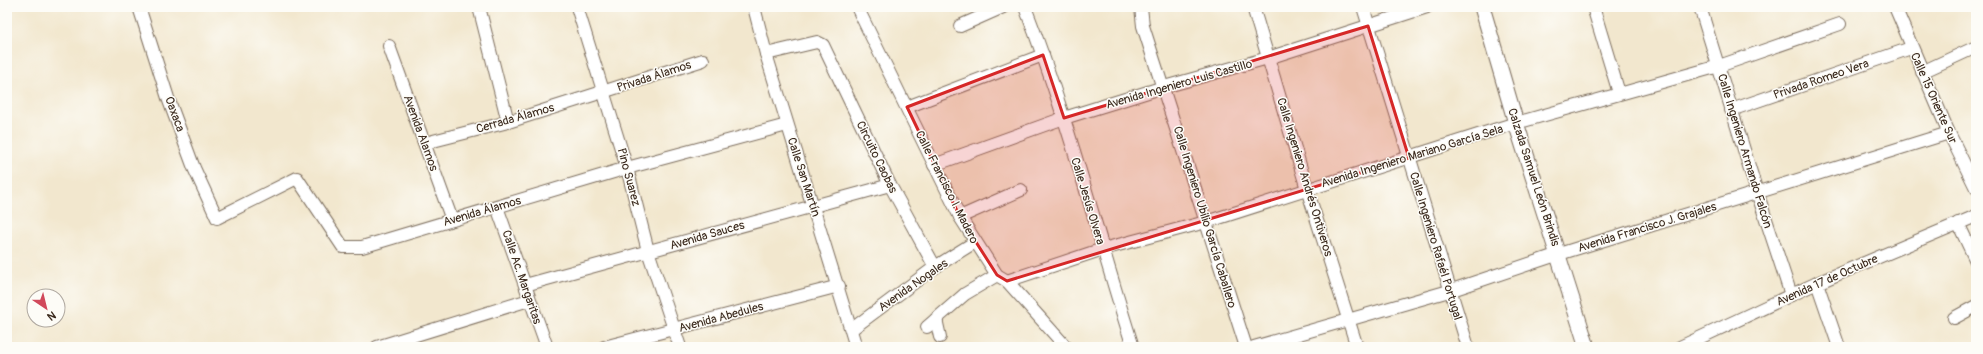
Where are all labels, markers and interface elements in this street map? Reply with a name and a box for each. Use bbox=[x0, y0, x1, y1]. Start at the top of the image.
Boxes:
street label: Calle 15 Oriente Sur bbox=[1907, 50, 1961, 147]
street label: Privada Álamos bbox=[615, 56, 694, 96]
street label: Avenida Ingeniero Luis Castillo bbox=[1104, 56, 1254, 113]
street label: Privada Romeo Vera bbox=[1772, 56, 1871, 103]
street label: Calle Ingeniero Armando Falcón bbox=[1714, 72, 1775, 230]
street label: Avenida Alamos bbox=[400, 93, 441, 174]
street label: Oaxaca bbox=[161, 94, 188, 134]
street label: Calle Ingeniero Andrés Ontiveros bbox=[1273, 96, 1336, 259]
street label: Cerrada Álamos bbox=[474, 99, 557, 137]
street label: Calzada Samuel León Brindis bbox=[1504, 106, 1563, 249]
street label: Circuito Caobas bbox=[853, 119, 901, 196]
street label: Avenida Ingeniero Mariano García Sela bbox=[1319, 121, 1505, 191]
street label: Calle Ingeniero Ubilio García Caballero bbox=[1170, 125, 1239, 310]
street label: Calle Francisco I. Madero bbox=[912, 128, 982, 247]
street label: Calle San Martín bbox=[784, 136, 823, 219]
street label: Pino Suarez bbox=[614, 146, 643, 208]
street label: Calle Jesús Olvera bbox=[1067, 156, 1108, 247]
street label: Calle Ingeniero Rafaél Portugal bbox=[1406, 170, 1465, 322]
street label: Avenida Álamos bbox=[441, 192, 523, 230]
street label: Avenida Francisco J. Grajales bbox=[1576, 199, 1719, 256]
street label: Avenida Sauces bbox=[668, 218, 747, 253]
street label: Calle Ac. Margaritas bbox=[498, 228, 545, 327]
street label: Avenida 17 de Octubre bbox=[1774, 251, 1880, 310]
street label: Avenida Nogales bbox=[876, 256, 951, 315]
north arrow bbox=[26, 288, 66, 328]
street label: Avenida Abedules bbox=[677, 299, 766, 336]
text: N bbox=[44, 308, 58, 324]

